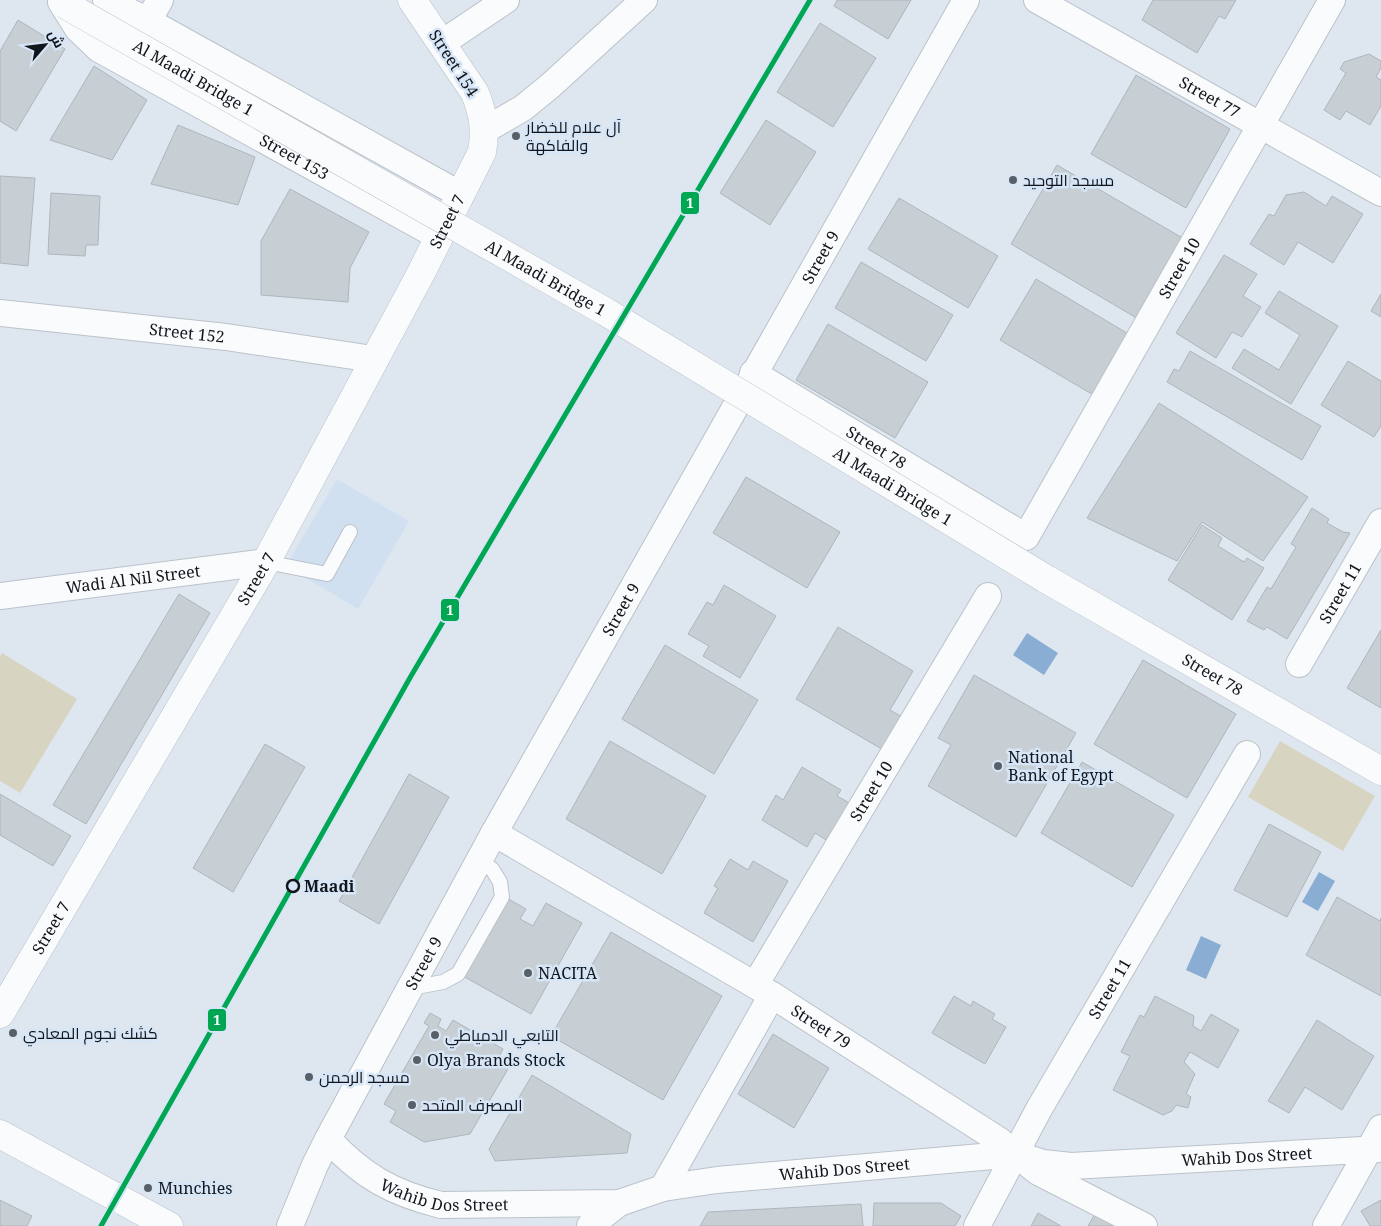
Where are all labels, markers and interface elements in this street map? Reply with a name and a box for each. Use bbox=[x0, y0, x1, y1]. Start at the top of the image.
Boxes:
north arrow bbox=[20, 20, 70, 70]
street label: Street 154 bbox=[424, 25, 484, 101]
text: ش bbox=[44, 26, 70, 51]
street label: Al Maadi Bridge 1 bbox=[129, 34, 258, 121]
street label: Street 77 bbox=[1175, 71, 1244, 123]
place label: آل علام للخضار والفاكهة bbox=[525, 116, 622, 156]
street label: Street 153 bbox=[256, 129, 333, 185]
marker: آل علام للخضار والفاكهة bbox=[510, 130, 522, 142]
place label: مسجد التوحيد bbox=[1023, 169, 1114, 191]
marker: مسجد التوحيد bbox=[1007, 174, 1019, 186]
street label: Street 7 bbox=[424, 191, 470, 252]
line badge: 1 bbox=[680, 191, 700, 215]
text: 1 bbox=[686, 193, 694, 212]
street label: Street 9 bbox=[796, 227, 844, 288]
street label: Street 10 bbox=[1153, 234, 1205, 303]
street label: Al Maadi Bridge 1 bbox=[481, 235, 610, 321]
street label: Street 152 bbox=[148, 318, 226, 348]
street label: Street 78 bbox=[842, 421, 911, 474]
street label: Al Maadi Bridge 1 bbox=[829, 441, 957, 531]
street label: Street 7 bbox=[232, 548, 280, 609]
street label: Wadi Al Nil Street bbox=[64, 559, 202, 599]
street label: Street 11 bbox=[1314, 559, 1366, 627]
street label: Street 9 bbox=[597, 579, 644, 640]
line badge: 1 bbox=[440, 598, 460, 622]
text: 1 bbox=[446, 600, 454, 619]
street label: Street 78 bbox=[1178, 648, 1247, 701]
place label: National Bank of Egypt bbox=[1008, 746, 1114, 786]
street label: Street 10 bbox=[845, 757, 898, 825]
marker: National Bank of Egypt bbox=[992, 760, 1004, 772]
place label: Maadi bbox=[304, 875, 355, 897]
marker: Maadi bbox=[286, 879, 300, 893]
street label: Street 7 bbox=[27, 897, 75, 958]
street label: Street 9 bbox=[400, 933, 447, 994]
street label: Street 11 bbox=[1083, 954, 1136, 1023]
place label: NACITA bbox=[538, 962, 598, 984]
marker: NACITA bbox=[522, 967, 534, 979]
street label: Street 79 bbox=[787, 999, 855, 1054]
line badge: 1 bbox=[207, 1008, 227, 1032]
text: 1 bbox=[213, 1010, 221, 1029]
place label: كشك نجوم المعادي bbox=[23, 1022, 158, 1047]
place label: التابعي الدمياطي bbox=[445, 1024, 559, 1049]
marker: كشك نجوم المعادي bbox=[7, 1027, 19, 1039]
marker: التابعي الدمياطي bbox=[429, 1029, 441, 1041]
place label: Olya Brands Stock bbox=[427, 1049, 566, 1071]
marker: Olya Brands Stock bbox=[411, 1054, 423, 1066]
place label: مسجد الرحمن bbox=[319, 1066, 410, 1088]
marker: مسجد الرحمن bbox=[303, 1071, 315, 1083]
place label: المصرف المتحد bbox=[422, 1094, 523, 1116]
marker: المصرف المتحد bbox=[406, 1099, 418, 1111]
street label: Wahib Dos Street bbox=[1181, 1142, 1313, 1171]
street label: Wahib Dos Street bbox=[778, 1152, 911, 1186]
street label: Wahib Dos Street bbox=[377, 1173, 509, 1216]
place label: Munchies bbox=[158, 1177, 232, 1199]
marker: Munchies bbox=[142, 1182, 154, 1194]

